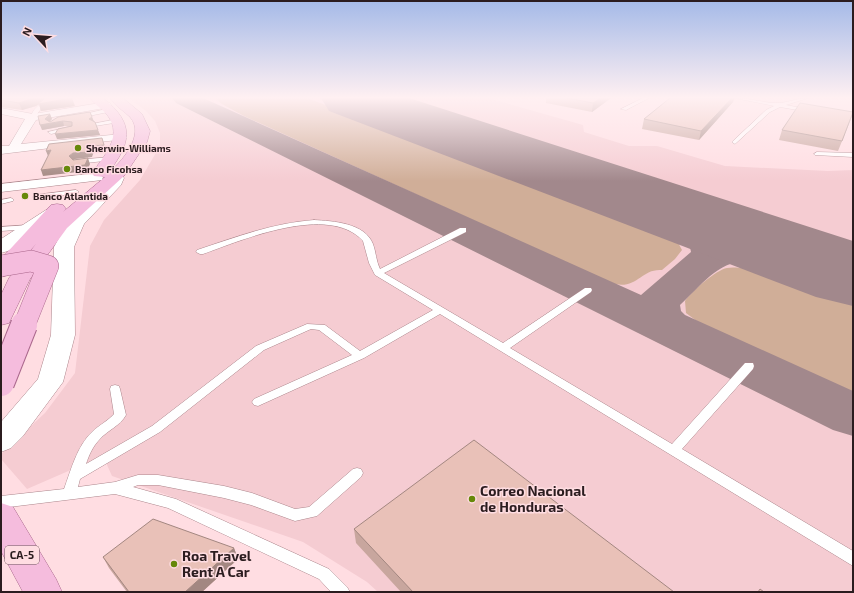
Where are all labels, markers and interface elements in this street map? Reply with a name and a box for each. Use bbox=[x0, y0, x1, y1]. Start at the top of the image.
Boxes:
north arrow bbox=[16, 16, 56, 56]
text: N bbox=[19, 25, 34, 38]
place label: Sherwin-Williams bbox=[86, 142, 171, 154]
marker: Sherwin-Williams bbox=[73, 143, 83, 153]
place label: Banco Ficohsa bbox=[75, 163, 143, 175]
marker: Banco Ficohsa bbox=[62, 164, 72, 174]
place label: Banco Atlantida bbox=[33, 190, 108, 202]
marker: Banco Atlantida bbox=[20, 191, 30, 201]
place label: Correo Nacional de Honduras bbox=[480, 482, 586, 515]
marker: Correo Nacional de Honduras bbox=[467, 494, 477, 504]
road number: CA-5 bbox=[5, 546, 39, 564]
place label: Roa Travel Rent A Car bbox=[182, 547, 252, 580]
marker: Roa Travel Rent A Car bbox=[169, 559, 179, 569]

